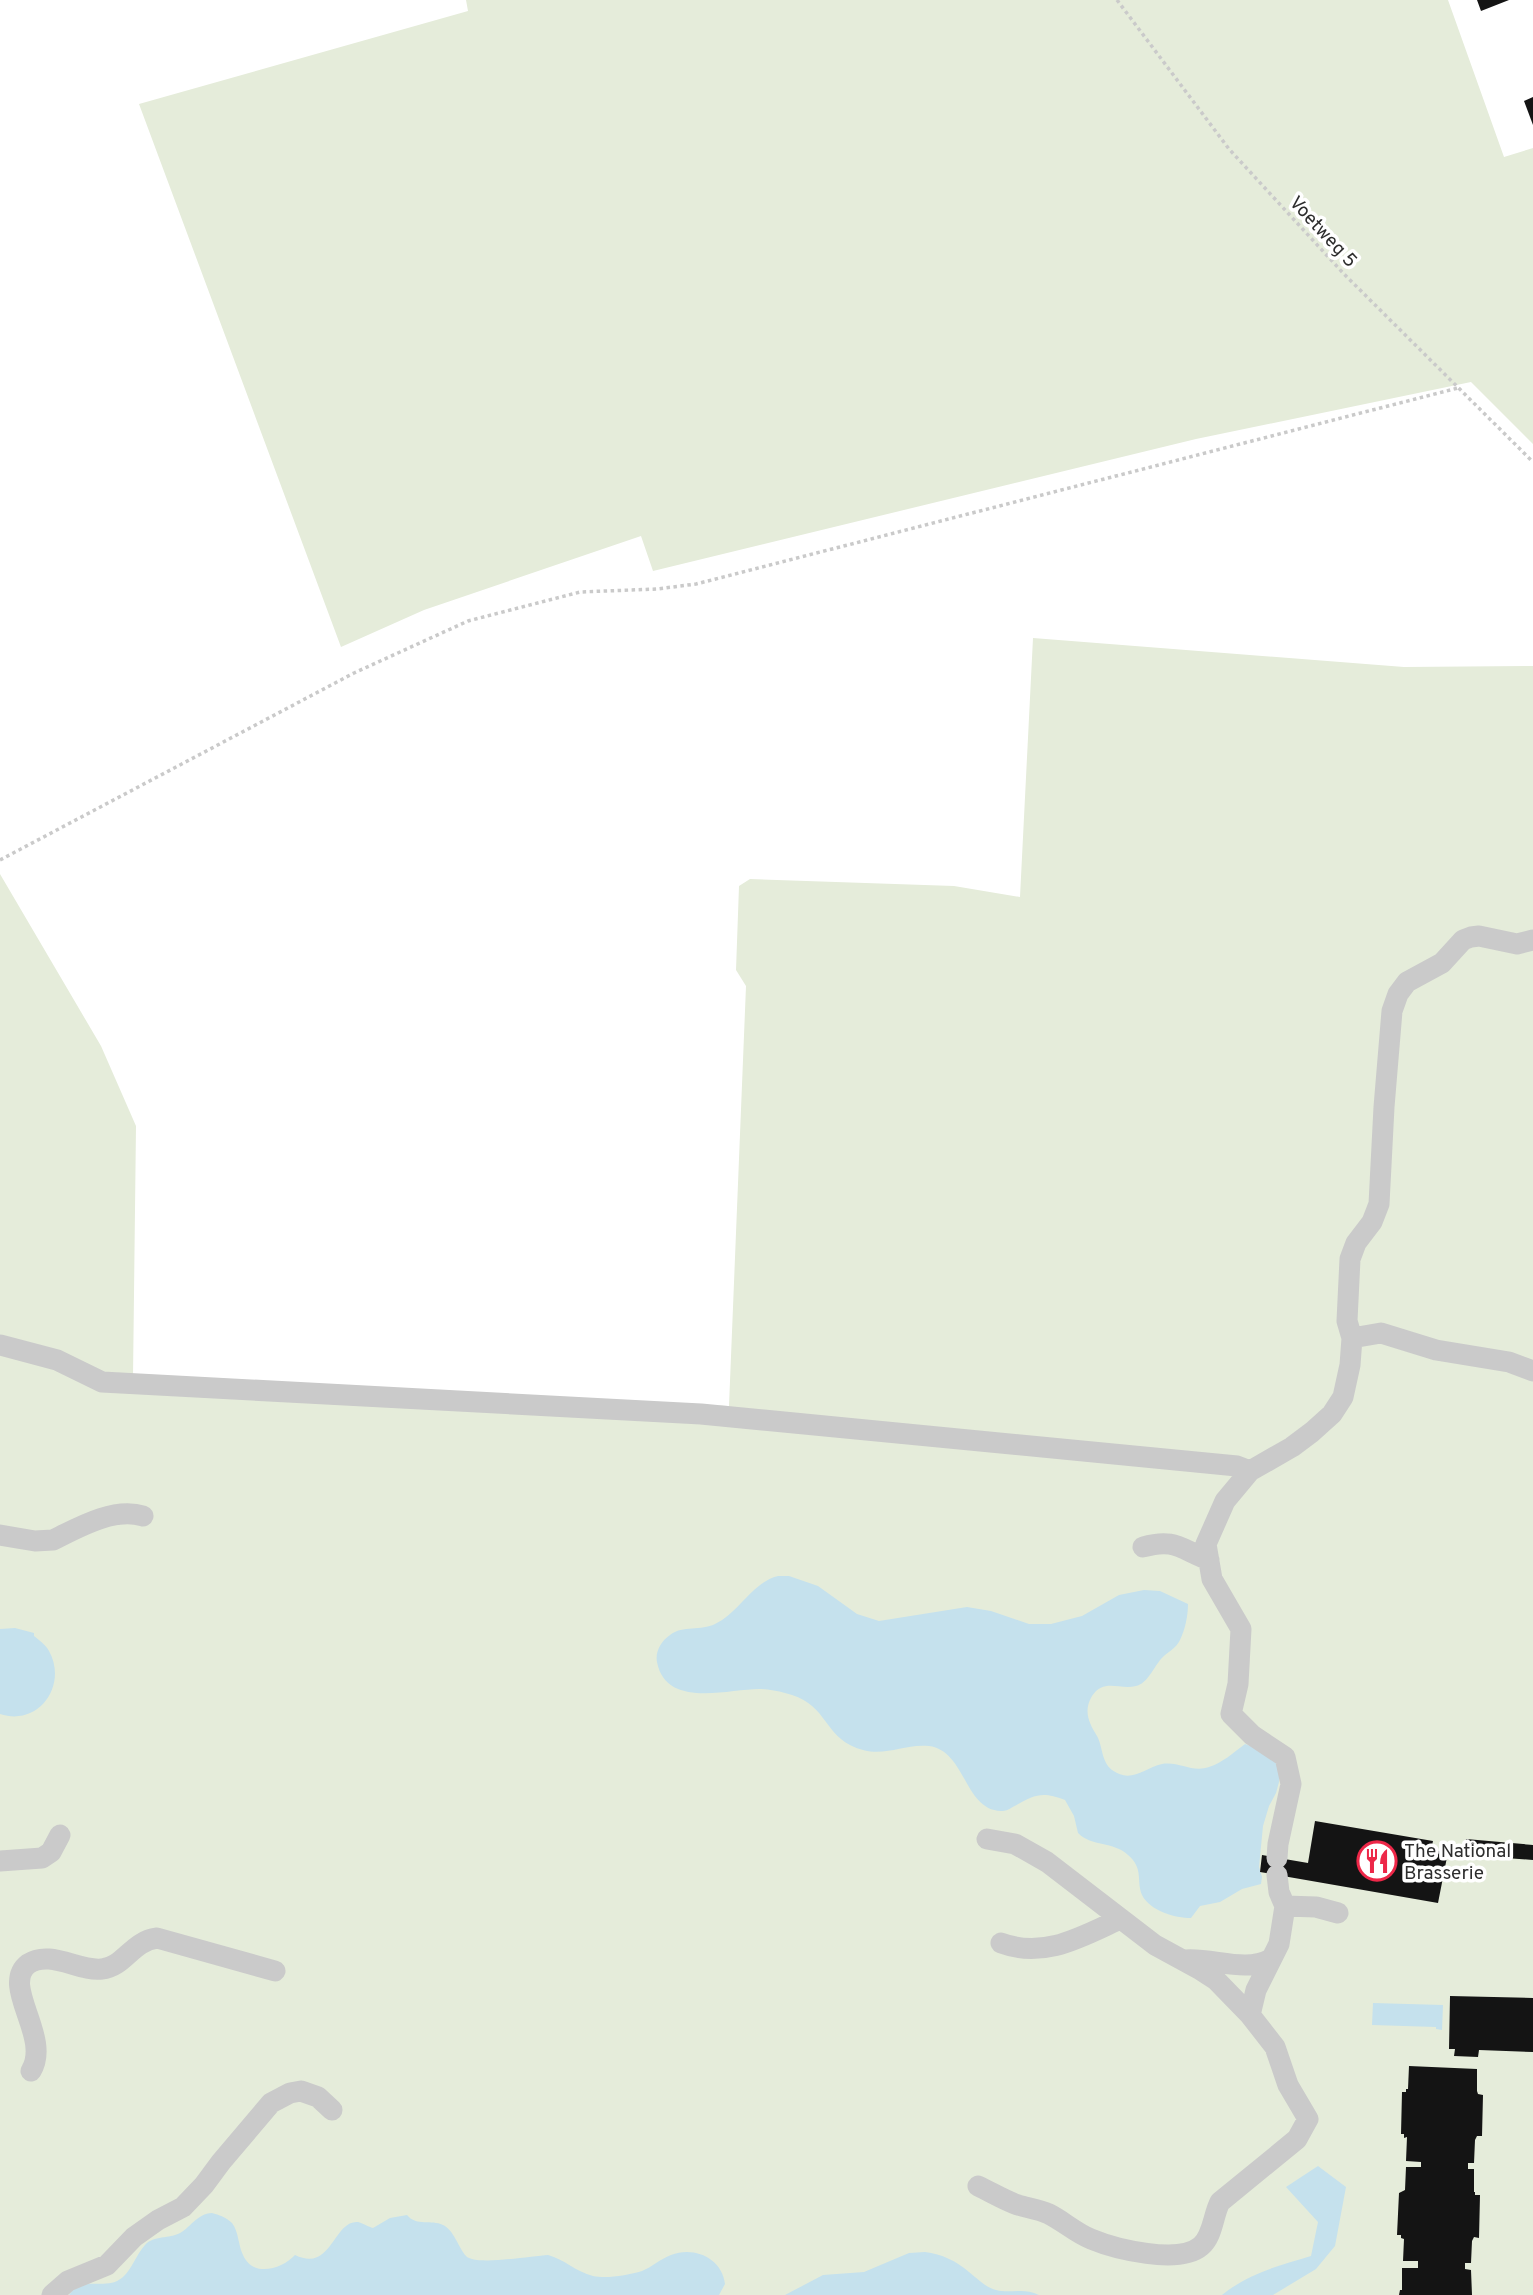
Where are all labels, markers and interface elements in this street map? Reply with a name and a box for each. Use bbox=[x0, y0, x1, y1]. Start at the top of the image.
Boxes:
street label: Voetweg 5 bbox=[1283, 192, 1362, 273]
restaurant icon: The National Brasserie bbox=[1356, 1840, 1398, 1882]
place label: The National Brasserie bbox=[1404, 1840, 1511, 1886]

